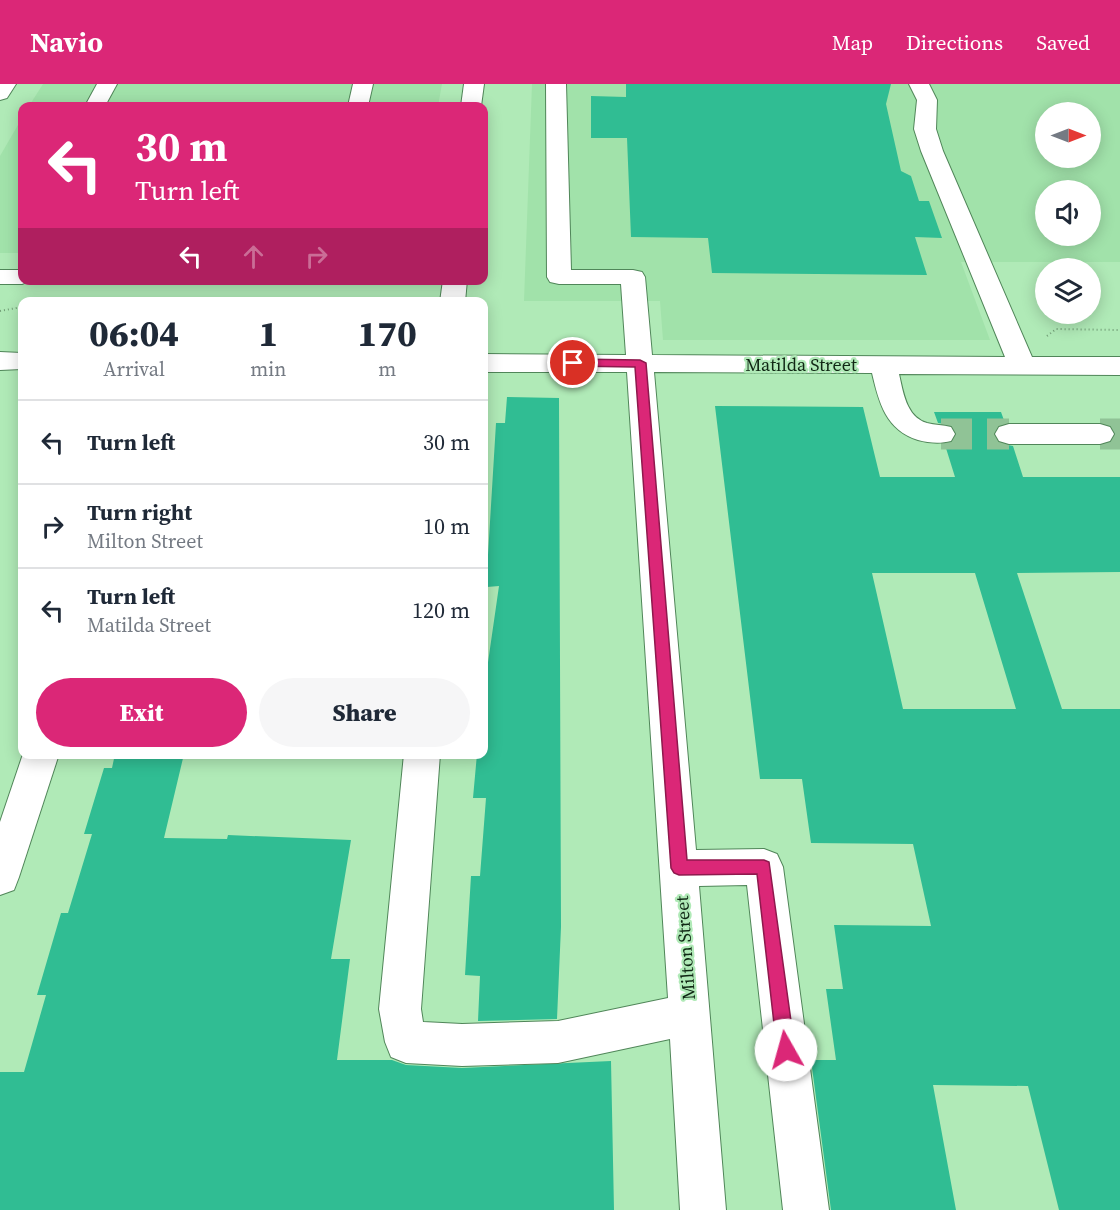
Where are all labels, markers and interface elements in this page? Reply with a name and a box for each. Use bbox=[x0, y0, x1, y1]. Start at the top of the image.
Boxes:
text: Navio bbox=[30, 23, 103, 61]
text: Map bbox=[832, 28, 873, 57]
text: Directions bbox=[906, 28, 1003, 57]
text: Saved bbox=[1036, 28, 1090, 57]
north arrow bbox=[1035, 102, 1101, 168]
map controls bbox=[1035, 102, 1101, 324]
text: 30 m bbox=[135, 117, 228, 175]
icon: left bbox=[36, 126, 114, 204]
text: Turn left bbox=[135, 172, 239, 209]
button: sound bbox=[1035, 180, 1101, 246]
icon: left bbox=[174, 240, 207, 273]
icon: ahead bbox=[237, 240, 270, 273]
icon: right bbox=[300, 240, 333, 273]
button: layers bbox=[1035, 258, 1101, 324]
text: 06:04 bbox=[89, 309, 179, 358]
text: 1 bbox=[258, 309, 278, 358]
text: 170 bbox=[357, 309, 417, 358]
pin bbox=[547, 337, 598, 388]
icon: arrive bbox=[556, 346, 589, 379]
street label: Matilda Street bbox=[745, 352, 857, 377]
text: Arrival bbox=[103, 355, 165, 383]
text: min bbox=[250, 355, 286, 383]
text: m bbox=[378, 355, 396, 383]
icon: left bbox=[36, 426, 69, 459]
text: Turn left bbox=[87, 427, 175, 457]
text: 30 m bbox=[423, 427, 470, 457]
text: Turn right bbox=[87, 497, 192, 527]
icon: right bbox=[36, 510, 69, 543]
text: 10 m bbox=[423, 511, 470, 541]
text: Milton Street bbox=[87, 527, 203, 555]
text: Turn left bbox=[87, 581, 175, 611]
icon: left bbox=[36, 594, 69, 627]
text: 120 m bbox=[412, 595, 470, 625]
text: Matilda Street bbox=[87, 611, 211, 639]
button: Exit bbox=[36, 678, 247, 747]
button: Share bbox=[259, 678, 470, 747]
street label: Milton Street bbox=[669, 895, 701, 1001]
position arrow bbox=[754, 1018, 818, 1082]

